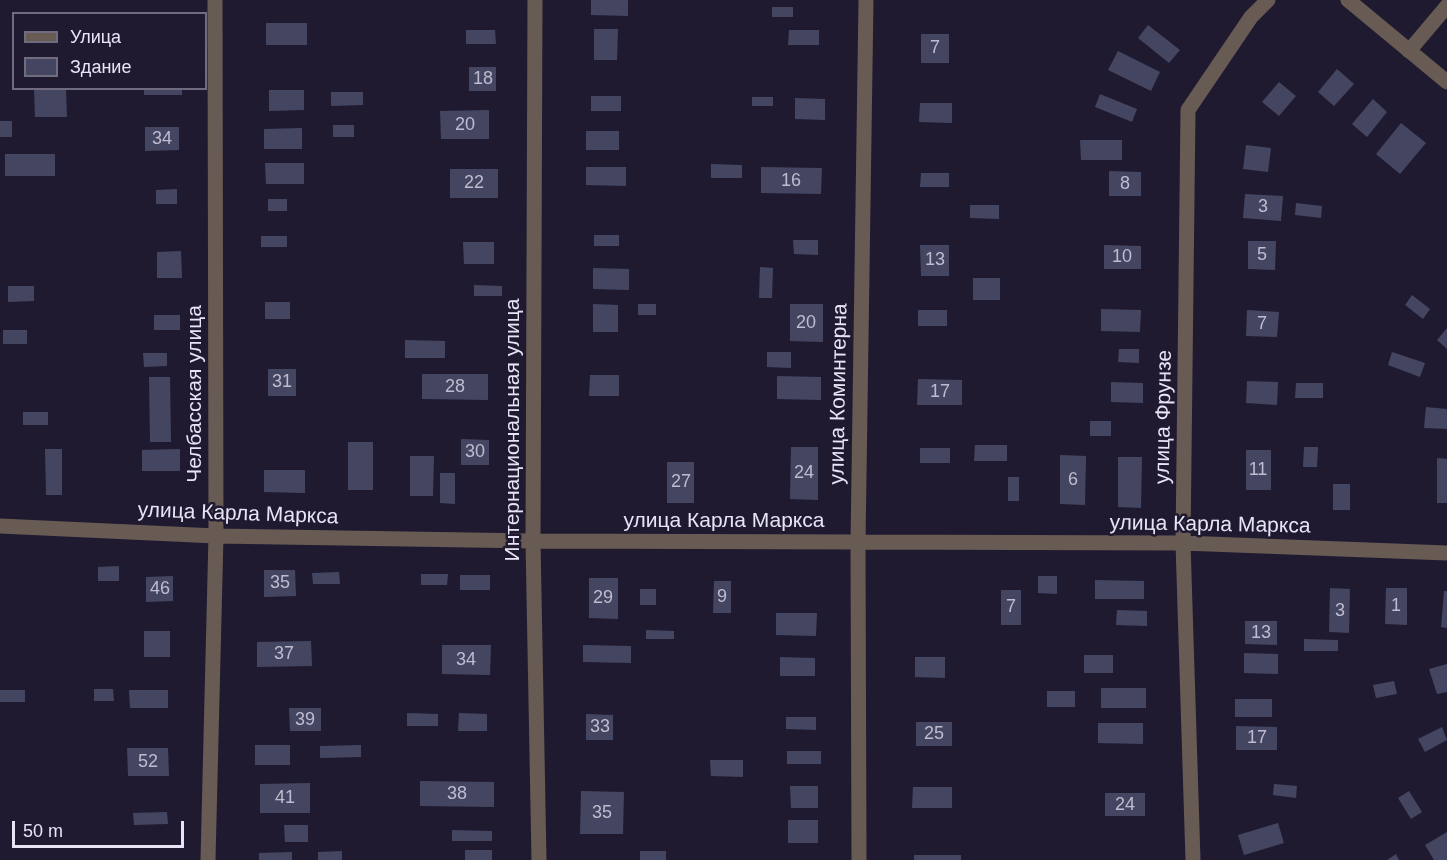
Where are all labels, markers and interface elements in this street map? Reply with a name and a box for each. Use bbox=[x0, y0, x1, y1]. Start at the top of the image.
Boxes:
legend bbox=[12, 12, 207, 90]
text: Улица bbox=[70, 27, 121, 47]
house number: 7 bbox=[930, 37, 940, 59]
text: Здание bbox=[70, 57, 131, 77]
house number: 18 bbox=[473, 68, 493, 90]
house number: 20 bbox=[455, 114, 475, 136]
house number: 34 bbox=[152, 128, 172, 150]
house number: 16 bbox=[781, 170, 801, 192]
house number: 22 bbox=[464, 172, 484, 194]
house number: 8 bbox=[1120, 173, 1130, 195]
house number: 3 bbox=[1258, 196, 1268, 218]
house number: 5 bbox=[1257, 244, 1267, 266]
house number: 10 bbox=[1112, 246, 1132, 268]
house number: 13 bbox=[925, 249, 945, 271]
street label: Интернациональная улица bbox=[500, 299, 526, 561]
street label: улица Коминтерна bbox=[825, 303, 853, 485]
street label: Челбасская улица bbox=[182, 305, 208, 483]
house number: 20 bbox=[796, 312, 816, 334]
house number: 7 bbox=[1257, 313, 1267, 335]
street label: улица Фрунзе bbox=[1150, 350, 1178, 484]
house number: 31 bbox=[272, 371, 292, 393]
house number: 28 bbox=[445, 376, 465, 398]
house number: 17 bbox=[930, 381, 950, 403]
house number: 30 bbox=[465, 441, 485, 463]
house number: 11 bbox=[1249, 459, 1267, 481]
house number: 24 bbox=[794, 462, 814, 484]
house number: 6 bbox=[1068, 469, 1078, 491]
house number: 27 bbox=[671, 471, 691, 493]
street label: улица Карла Маркса bbox=[137, 498, 339, 530]
street label: улица Карла Маркса bbox=[624, 508, 824, 534]
street label: улица Карла Маркса bbox=[1109, 511, 1311, 539]
house number: 35 bbox=[270, 572, 290, 594]
house number: 46 bbox=[150, 578, 170, 600]
house number: 9 bbox=[717, 586, 727, 608]
house number: 29 bbox=[593, 587, 613, 609]
house number: 1 bbox=[1391, 595, 1401, 617]
house number: 7 bbox=[1006, 596, 1016, 618]
house number: 3 bbox=[1335, 600, 1345, 622]
house number: 13 bbox=[1251, 622, 1271, 644]
house number: 37 bbox=[274, 643, 294, 665]
house number: 34 bbox=[456, 649, 476, 671]
house number: 39 bbox=[295, 709, 315, 731]
house number: 33 bbox=[590, 716, 610, 738]
house number: 25 bbox=[924, 723, 944, 745]
house number: 17 bbox=[1247, 727, 1267, 749]
house number: 52 bbox=[138, 751, 158, 773]
house number: 38 bbox=[447, 783, 467, 805]
house number: 41 bbox=[275, 787, 295, 809]
house number: 24 bbox=[1115, 794, 1135, 816]
house number: 35 bbox=[592, 802, 612, 824]
scale bar bbox=[15, 809, 188, 847]
text: 50 m bbox=[23, 821, 63, 841]

